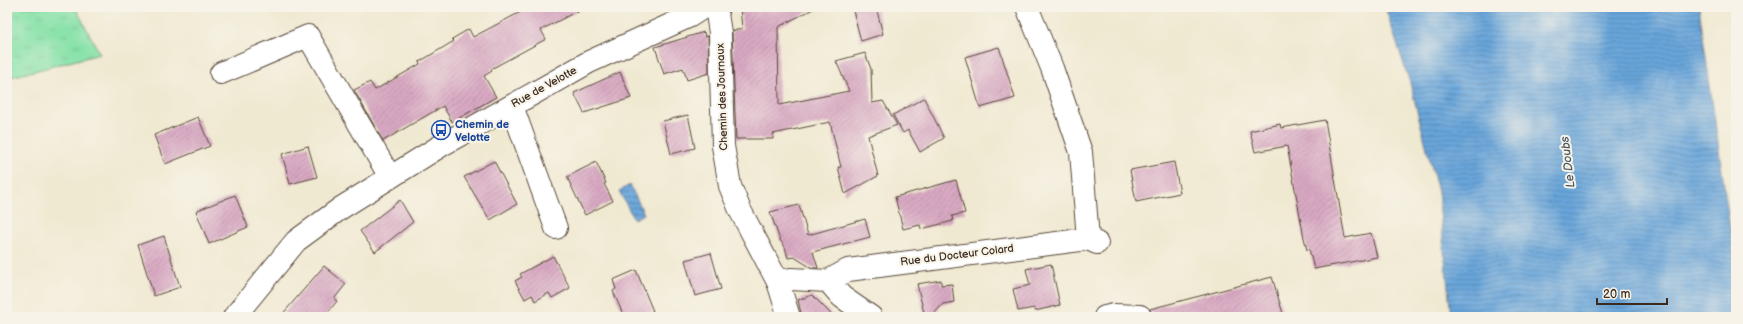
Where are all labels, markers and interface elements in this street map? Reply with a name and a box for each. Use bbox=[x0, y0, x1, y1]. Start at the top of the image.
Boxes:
street label: Chemin des Journaux bbox=[714, 43, 730, 151]
street label: Rue de Velotte bbox=[509, 63, 579, 110]
place label: Chemin de Velotte bbox=[455, 118, 509, 144]
bus stop icon: Chemin de Velotte bbox=[430, 119, 452, 141]
water label: Le Doubs bbox=[1557, 135, 1579, 188]
street label: Rue du Docteur Colard bbox=[900, 242, 1014, 268]
scale bar bbox=[1597, 280, 1667, 306]
text: 20 m bbox=[1603, 287, 1630, 302]

